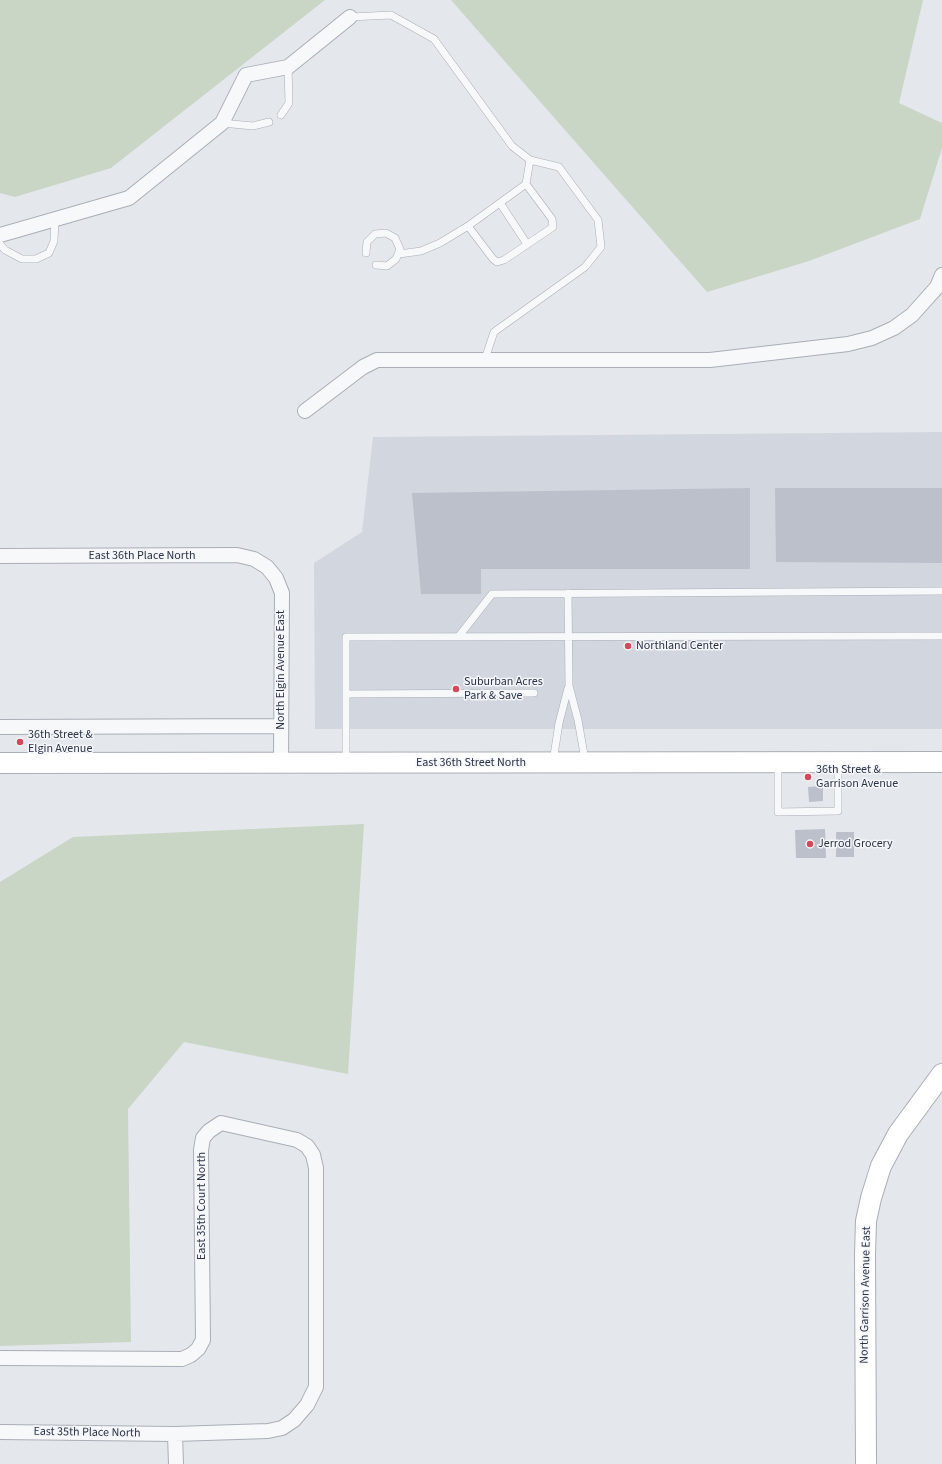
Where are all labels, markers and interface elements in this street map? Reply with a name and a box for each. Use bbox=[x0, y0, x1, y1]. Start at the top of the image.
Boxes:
street label: East 36th Place North bbox=[88, 549, 196, 563]
street label: North Elgin Avenue East bbox=[274, 610, 288, 730]
place label: Northland Center bbox=[636, 639, 723, 653]
marker: Northland Center bbox=[623, 641, 633, 651]
place label: Suburban Acres Park & Save bbox=[464, 675, 543, 703]
marker: Suburban Acres Park & Save bbox=[451, 684, 461, 694]
place label: 36th Street & Elgin Avenue bbox=[28, 728, 93, 756]
marker: 36th Street & Elgin Avenue bbox=[15, 737, 25, 747]
street label: East 36th Street North bbox=[416, 756, 526, 770]
place label: 36th Street & Garrison Avenue bbox=[816, 763, 898, 791]
marker: 36th Street & Garrison Avenue bbox=[803, 772, 813, 782]
place label: Jerrod Grocery bbox=[818, 837, 893, 851]
marker: Jerrod Grocery bbox=[805, 839, 815, 849]
street label: East 35th Court North bbox=[195, 1152, 209, 1260]
street label: North Garrison Avenue East bbox=[858, 1226, 874, 1364]
street label: East 35th Place North bbox=[33, 1425, 141, 1441]

